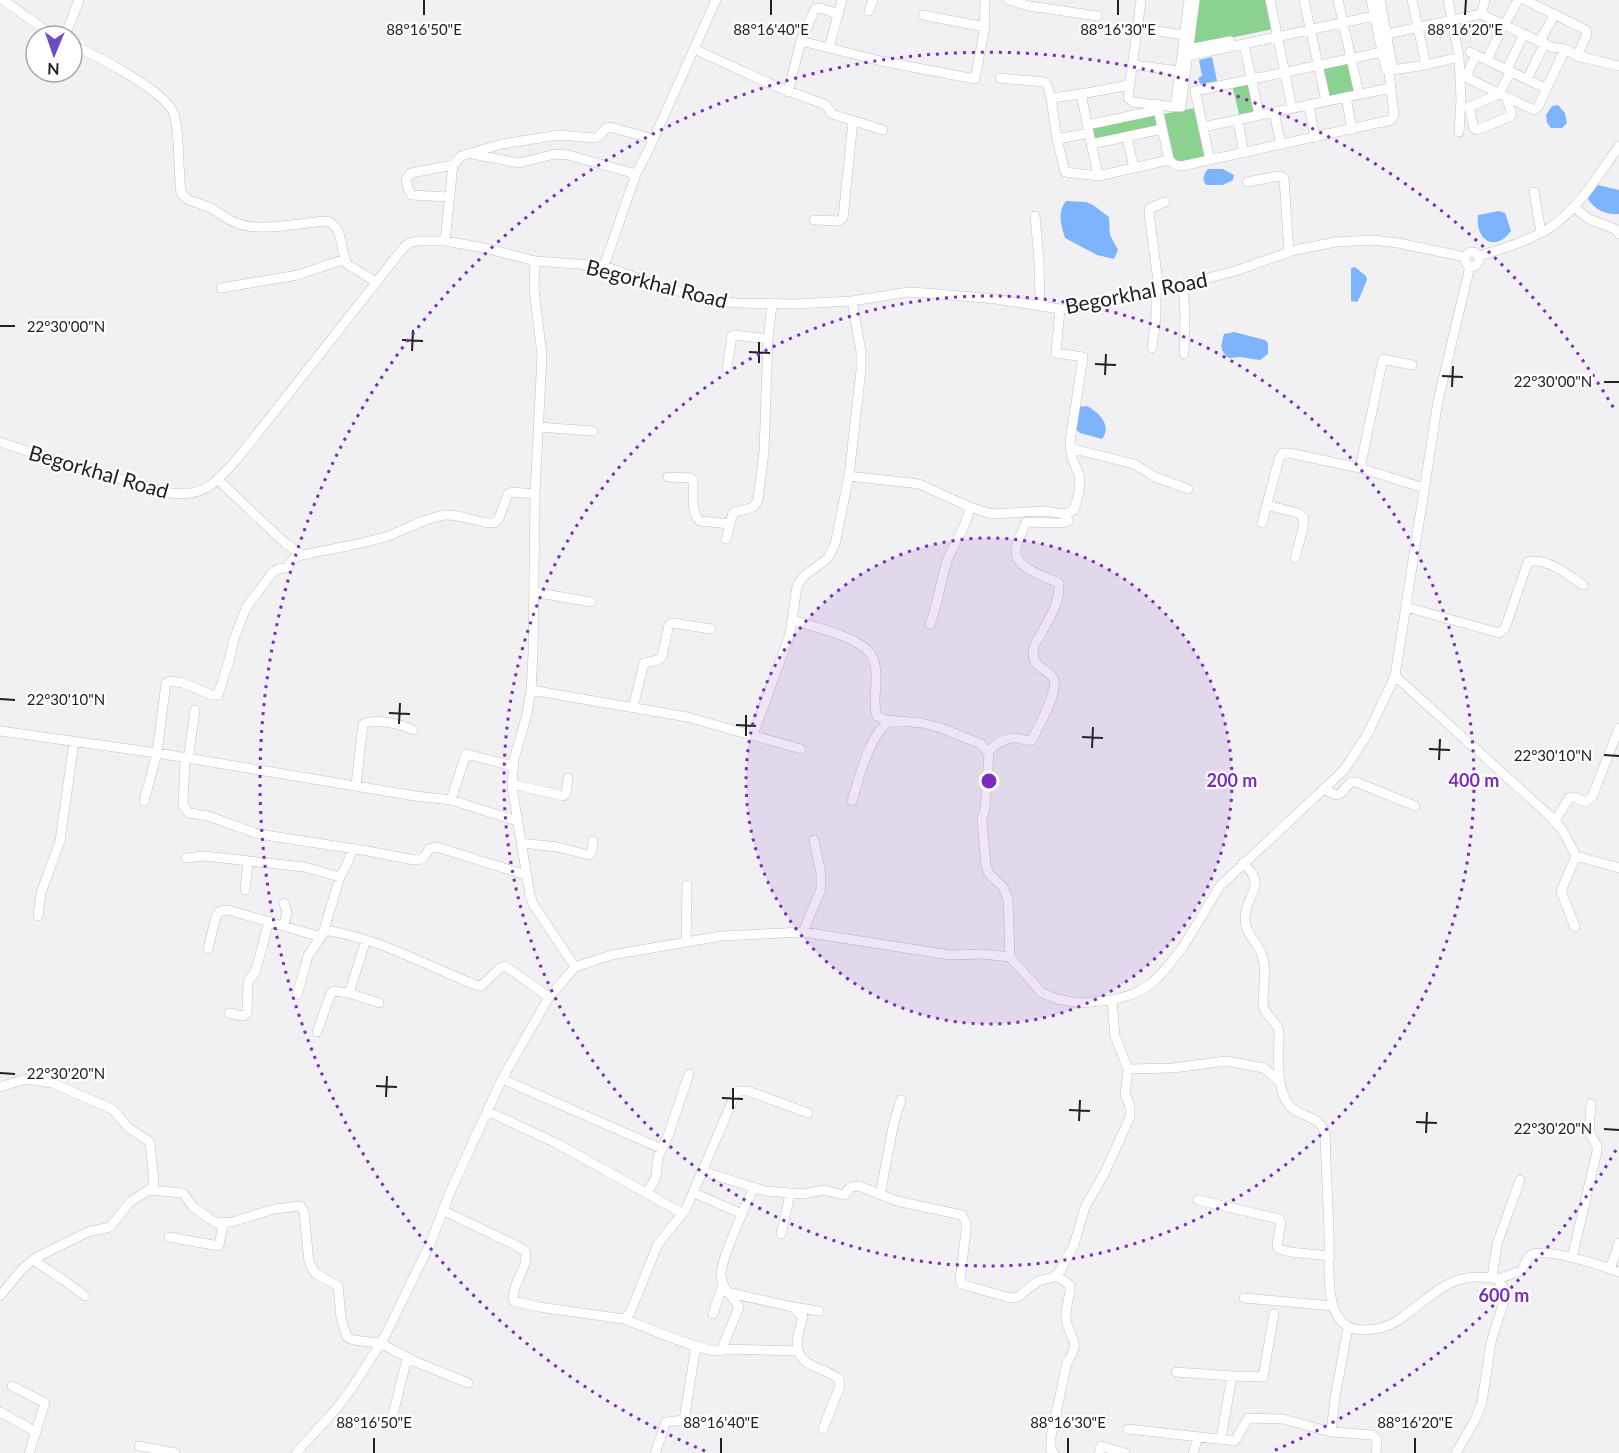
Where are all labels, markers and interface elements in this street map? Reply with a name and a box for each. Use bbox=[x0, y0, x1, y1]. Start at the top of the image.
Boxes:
text: 88°16'50"E bbox=[386, 20, 462, 38]
text: 88°16'40"E bbox=[733, 20, 809, 38]
text: 88°16'30"E bbox=[1080, 20, 1156, 38]
text: 88°16'20"E bbox=[1427, 20, 1503, 38]
north arrow bbox=[24, 24, 84, 84]
text: N bbox=[47, 60, 60, 79]
street label: Begorkhal Road bbox=[584, 253, 730, 313]
street label: Begorkhal Road bbox=[1063, 266, 1209, 318]
text: 22°30'00"N bbox=[27, 317, 105, 335]
text: 22°30'00"N bbox=[1514, 372, 1592, 390]
street label: Begorkhal Road bbox=[26, 439, 172, 503]
text: 22°30'10"N bbox=[27, 690, 105, 708]
text: 22°30'10"N bbox=[1514, 746, 1592, 764]
text: 200 m bbox=[1207, 769, 1257, 791]
text: 400 m bbox=[1449, 769, 1499, 791]
centre of rings bbox=[979, 771, 999, 791]
text: 22°30'20"N bbox=[27, 1064, 105, 1082]
text: 22°30'20"N bbox=[1514, 1119, 1592, 1137]
text: 600 m bbox=[1479, 1284, 1529, 1306]
text: 88°16'50"E bbox=[336, 1413, 412, 1431]
text: 88°16'40"E bbox=[683, 1413, 759, 1431]
text: 88°16'30"E bbox=[1030, 1413, 1106, 1431]
text: 88°16'20"E bbox=[1377, 1413, 1453, 1431]

